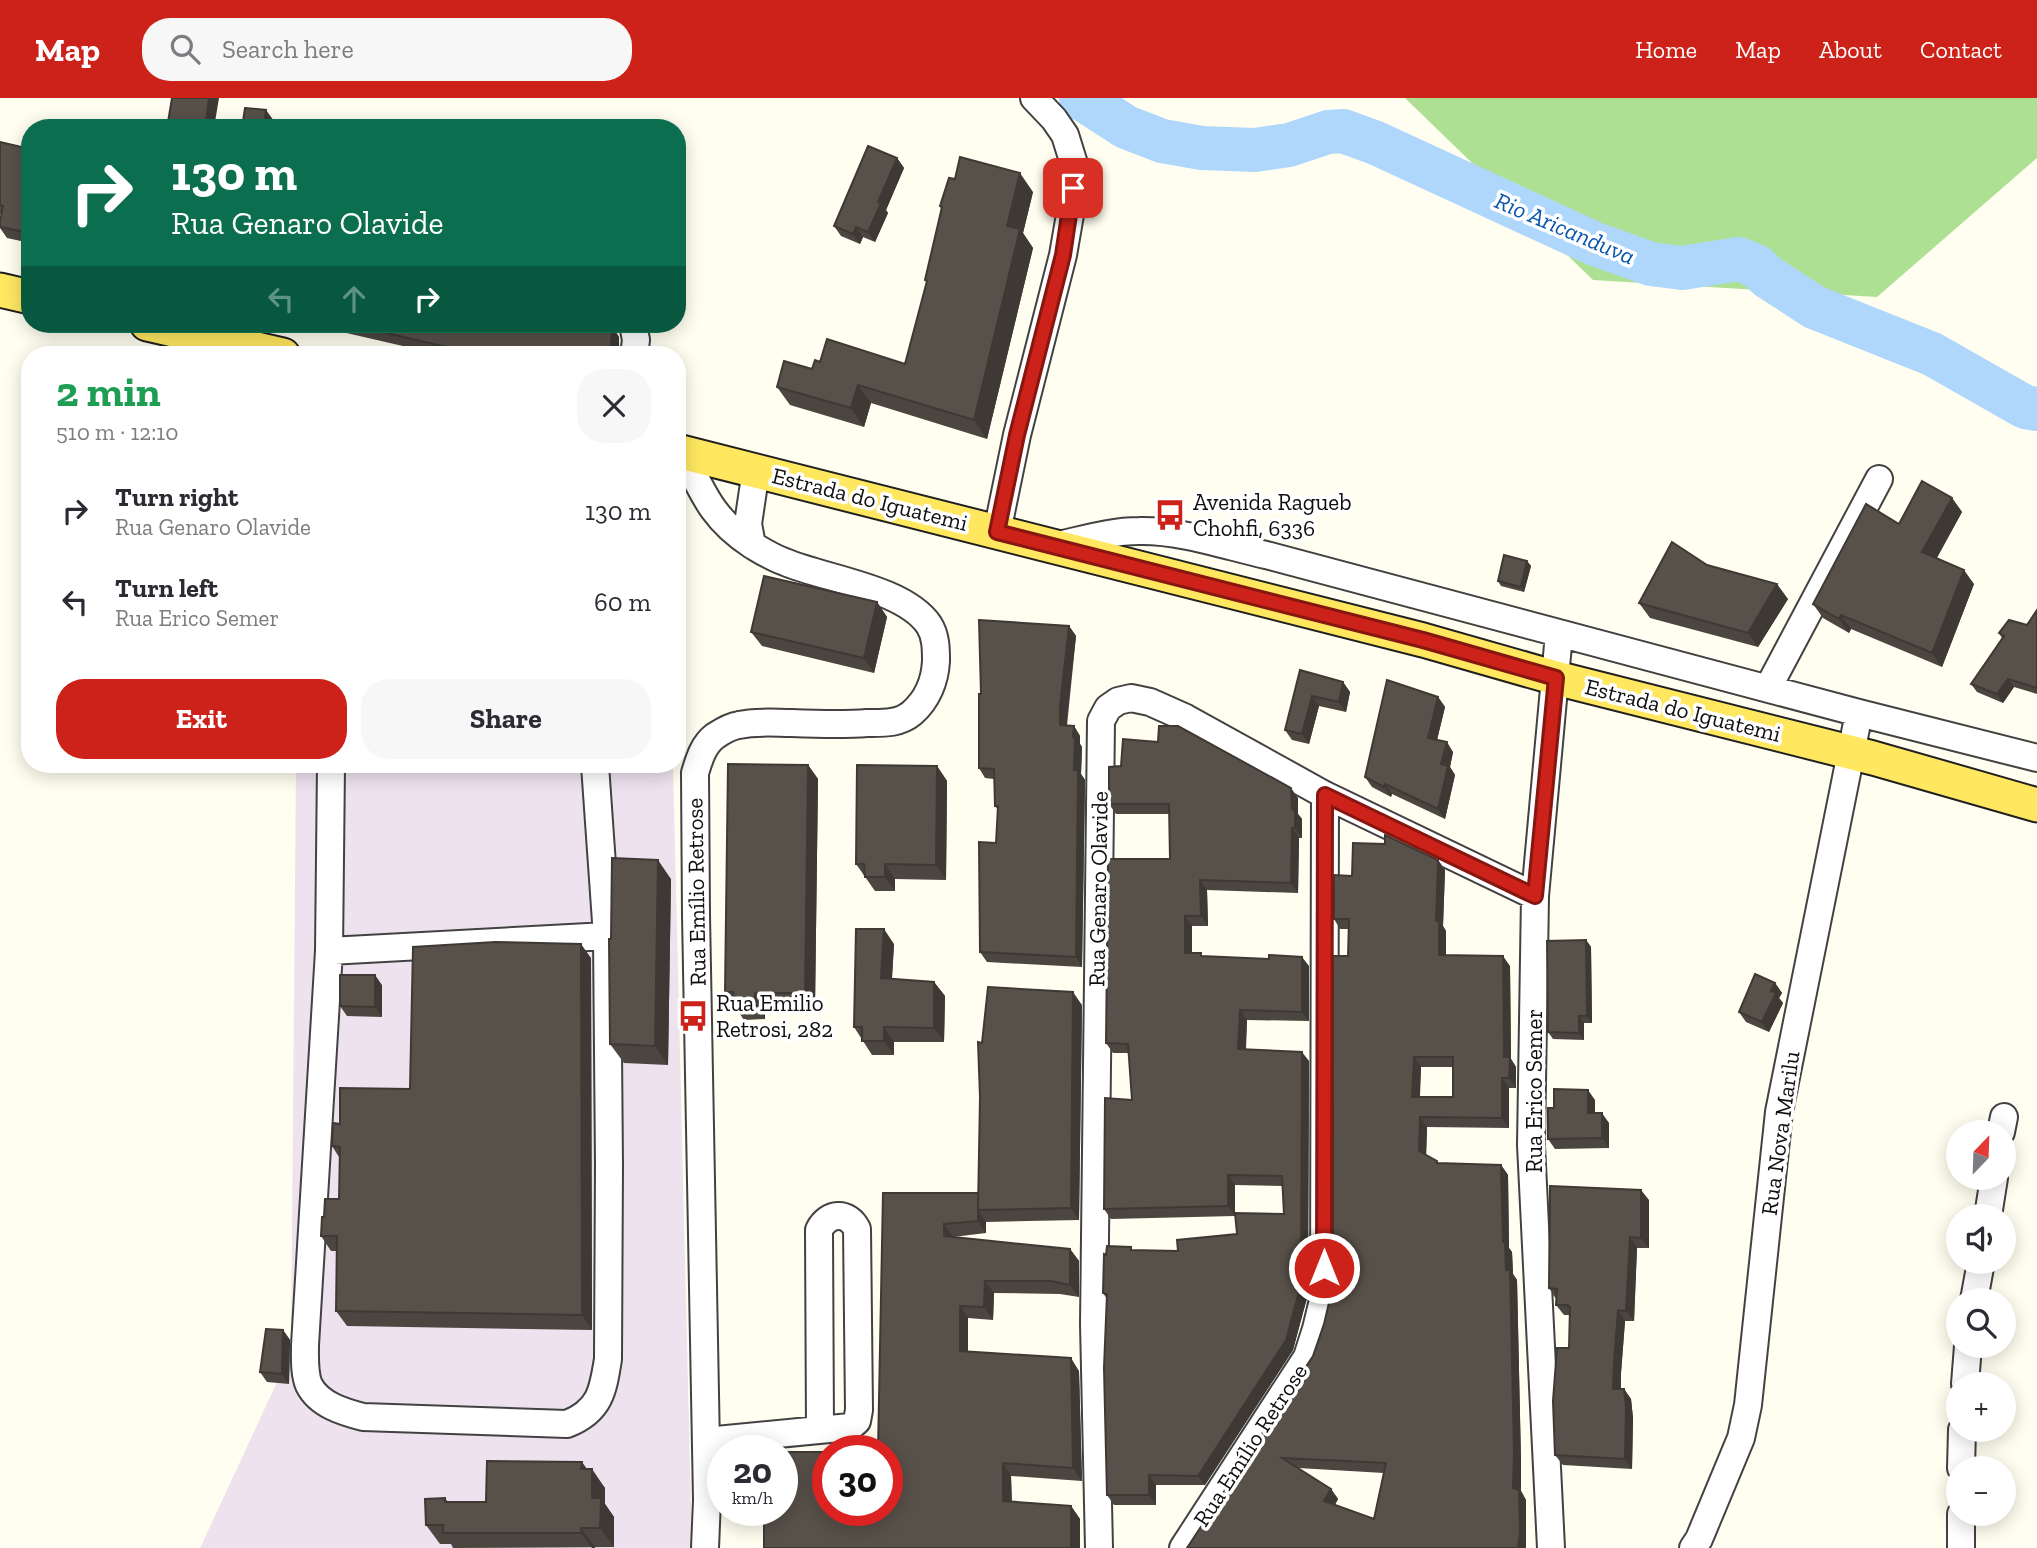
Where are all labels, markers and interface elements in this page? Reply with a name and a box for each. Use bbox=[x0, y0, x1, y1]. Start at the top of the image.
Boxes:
search box bbox=[142, 18, 632, 81]
text: Map bbox=[35, 30, 100, 69]
icon: search bbox=[166, 30, 204, 68]
text: Search here bbox=[222, 33, 354, 65]
text: Home bbox=[1635, 35, 1697, 64]
text: Map bbox=[1735, 35, 1781, 64]
text: About bbox=[1819, 35, 1882, 64]
text: Contact bbox=[1920, 35, 2002, 64]
text: 130 m bbox=[171, 144, 297, 203]
icon: right bbox=[56, 147, 147, 238]
pin bbox=[1043, 158, 1103, 218]
icon: arrive bbox=[1054, 169, 1092, 207]
water label: Rio Aricanduva bbox=[1491, 186, 1639, 270]
text: Rua Genaro Olavide bbox=[171, 204, 444, 242]
icon: left bbox=[262, 280, 300, 318]
icon: ahead bbox=[335, 280, 373, 318]
icon: right bbox=[408, 280, 446, 318]
text: 2 min bbox=[56, 366, 161, 417]
button: close bbox=[577, 369, 651, 443]
text: 510 m · 12:10 bbox=[56, 418, 178, 446]
street label: Estrada do Iguatemi bbox=[769, 461, 971, 537]
text: Turn right bbox=[115, 481, 238, 513]
place label: Avenida Ragueb Chohfi, 6336 bbox=[1193, 488, 1351, 542]
icon: right bbox=[56, 492, 94, 530]
text: 130 m bbox=[585, 495, 651, 527]
bus stop icon: Avenida Ragueb Chohfi, 6336 bbox=[1153, 498, 1187, 532]
text: Rua Genaro Olavide bbox=[115, 513, 311, 541]
text: Turn left bbox=[115, 572, 218, 604]
icon: left bbox=[56, 583, 94, 621]
text: 60 m bbox=[594, 586, 651, 618]
text: Rua Erico Semer bbox=[115, 604, 279, 632]
street label: Estrada do Iguatemi bbox=[1582, 672, 1784, 748]
button: Exit bbox=[56, 679, 347, 759]
button: Share bbox=[361, 679, 651, 759]
street label: Rua Genaro Olavide bbox=[1082, 791, 1114, 987]
street label: Rua Emílio Retrose bbox=[680, 798, 712, 986]
place label: Rua Emilio Retrosi, 282 bbox=[716, 989, 833, 1043]
bus stop icon: Rua Emilio Retrosi, 282 bbox=[676, 999, 710, 1033]
street label: Rua Erico Semer bbox=[1520, 1009, 1548, 1173]
street label: Rua Nova Marilu bbox=[1755, 1049, 1805, 1217]
north arrow bbox=[1946, 1120, 2016, 1190]
map controls bbox=[1946, 1120, 2016, 1526]
button: sound bbox=[1946, 1204, 2016, 1274]
position arrow bbox=[1287, 1231, 1361, 1305]
button: search bbox=[1946, 1288, 2016, 1358]
street label: Rua Emílio Retrose bbox=[1187, 1358, 1313, 1532]
button: + bbox=[1946, 1372, 2016, 1442]
speed limit sign: 30 bbox=[812, 1435, 903, 1526]
text: 20 bbox=[733, 1450, 772, 1492]
button: − bbox=[1946, 1456, 2016, 1526]
text: km/h bbox=[732, 1487, 773, 1509]

